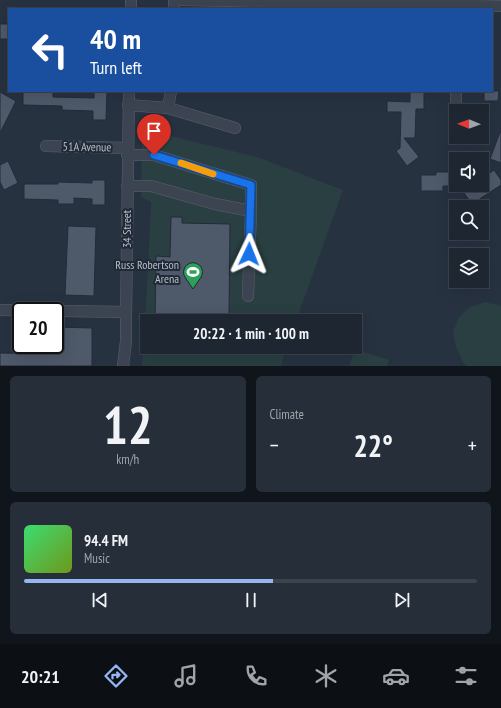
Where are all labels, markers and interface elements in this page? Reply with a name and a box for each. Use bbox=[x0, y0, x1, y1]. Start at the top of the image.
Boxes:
text: 40 m bbox=[90, 20, 141, 57]
icon: left bbox=[24, 24, 76, 76]
text: Turn left bbox=[90, 56, 142, 79]
north arrow bbox=[449, 104, 489, 144]
map controls bbox=[449, 104, 489, 288]
pin bbox=[137, 114, 171, 155]
icon: arrive bbox=[143, 120, 165, 142]
street label: 51A Avenue bbox=[63, 139, 112, 154]
button: sound bbox=[449, 152, 489, 192]
button: search bbox=[449, 200, 489, 240]
street label: 34 Street bbox=[119, 209, 134, 248]
position arrow bbox=[228, 233, 270, 275]
button: layers bbox=[449, 248, 489, 288]
place label: Russ Robertson Arena bbox=[115, 257, 179, 286]
sports icon: Russ Robertson Arena bbox=[182, 261, 204, 289]
speed limit sign: 20 bbox=[12, 302, 64, 354]
text: 20:22 · 1 min · 100 m bbox=[193, 324, 309, 343]
text: 12 bbox=[103, 391, 153, 458]
text: Climate bbox=[270, 406, 304, 423]
text: 22° bbox=[353, 426, 393, 465]
text: − bbox=[270, 431, 279, 459]
text: + bbox=[468, 431, 477, 459]
text: km/h bbox=[116, 451, 139, 468]
text: 94.4 FM bbox=[84, 531, 128, 550]
text: Music bbox=[84, 550, 110, 567]
icon: previous bbox=[89, 589, 111, 611]
icon: pause bbox=[240, 589, 262, 611]
icon: next bbox=[391, 589, 413, 611]
icon: directions bbox=[102, 662, 130, 690]
icon: music bbox=[172, 662, 200, 690]
icon: phone bbox=[242, 662, 270, 690]
icon: climate bbox=[312, 662, 340, 690]
icon: car bbox=[382, 662, 410, 690]
icon: filters bbox=[452, 662, 480, 690]
text: 20:21 bbox=[21, 665, 60, 688]

